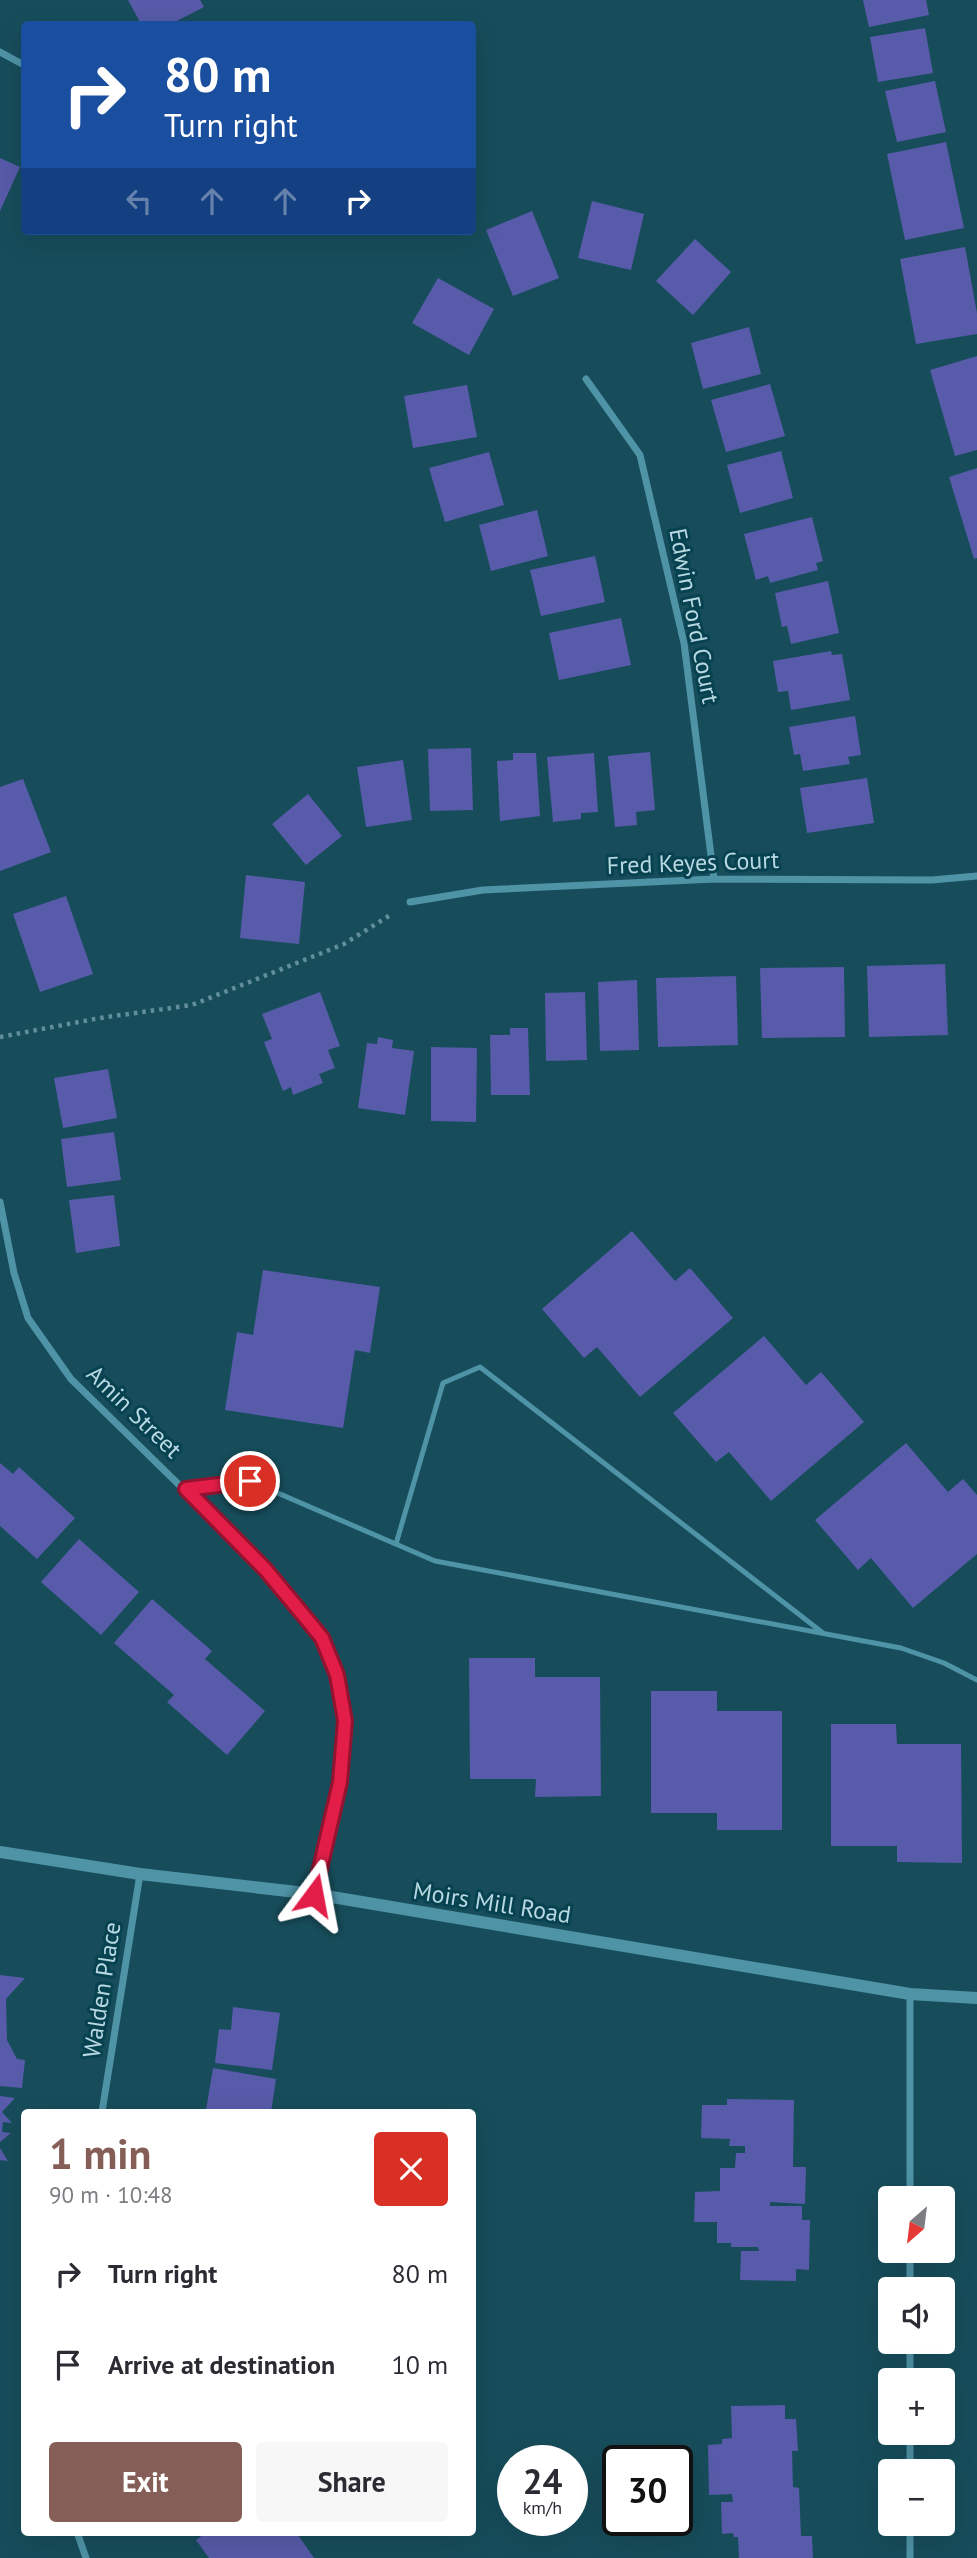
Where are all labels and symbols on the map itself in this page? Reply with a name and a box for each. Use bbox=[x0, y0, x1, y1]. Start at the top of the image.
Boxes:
street label: Edwin Ford Court bbox=[662, 526, 727, 706]
street label: Fred Keyes Court bbox=[606, 844, 780, 881]
street label: Amin Street bbox=[80, 1359, 189, 1465]
pin bbox=[220, 1451, 280, 1511]
position arrow bbox=[277, 1858, 351, 1932]
street label: Moirs Mill Road bbox=[411, 1875, 573, 1930]
street label: Walden Place bbox=[75, 1920, 128, 2060]
north arrow bbox=[878, 2186, 956, 2263]
speed limit sign: 30 bbox=[602, 2445, 693, 2536]

